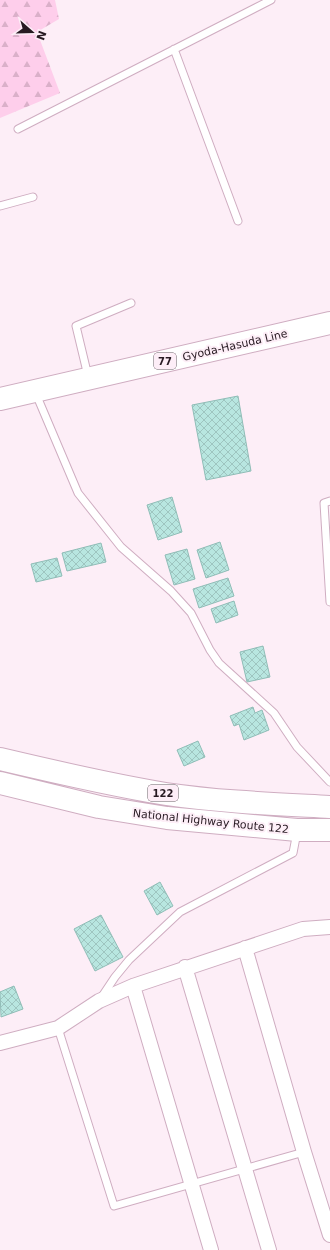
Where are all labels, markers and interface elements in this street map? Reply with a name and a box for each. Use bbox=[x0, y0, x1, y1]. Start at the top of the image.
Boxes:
north arrow bbox=[12, 12, 52, 52]
text: N bbox=[33, 29, 49, 42]
street label: Gyoda-Hasuda Line bbox=[181, 327, 289, 364]
road number: 77 bbox=[154, 353, 176, 369]
road number: 122 bbox=[148, 785, 178, 801]
street label: National Highway Route 122 bbox=[132, 807, 290, 836]

